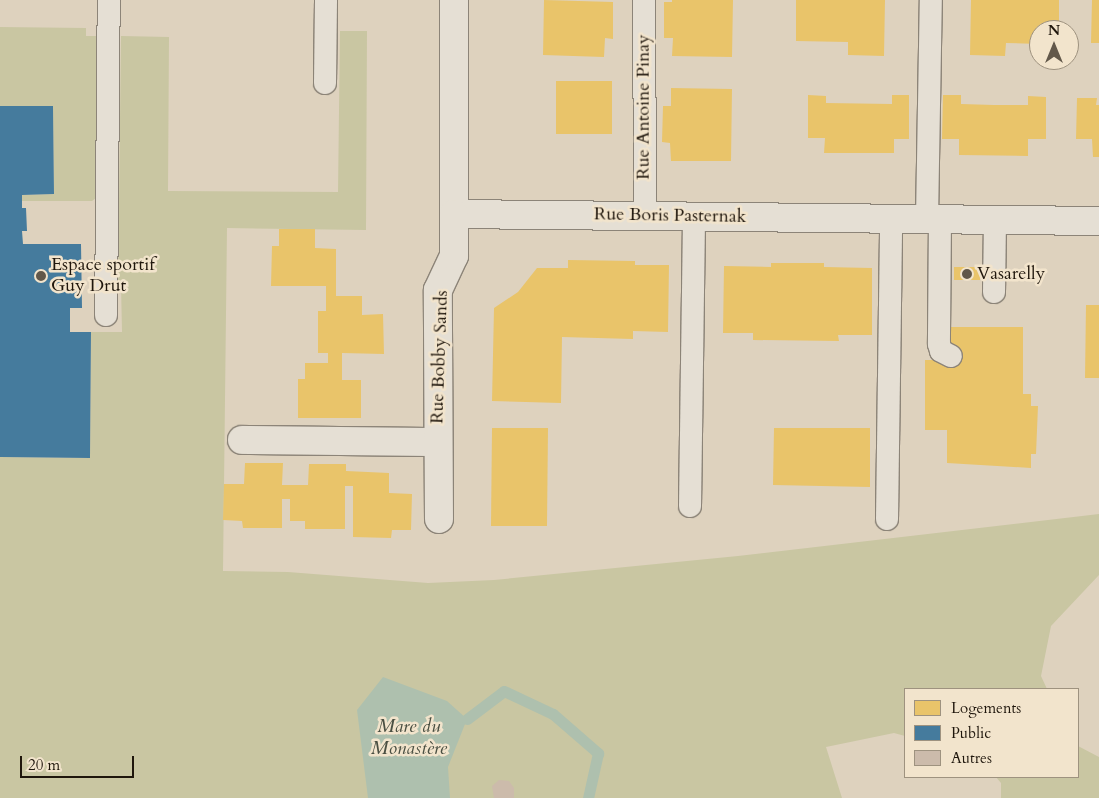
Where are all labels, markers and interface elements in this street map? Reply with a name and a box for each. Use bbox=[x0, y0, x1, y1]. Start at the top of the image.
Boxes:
north arrow bbox=[1029, 20, 1079, 70]
text: N bbox=[1048, 21, 1060, 40]
street label: Rue Antoine Pinay bbox=[633, 34, 655, 180]
street label: Rue Boris Pasternak bbox=[594, 204, 746, 228]
place label: Espace sportif Guy Drut bbox=[51, 255, 155, 298]
place label: Vasarelly bbox=[977, 263, 1045, 285]
marker: Vasarelly bbox=[961, 268, 973, 280]
marker: Espace sportif Guy Drut bbox=[35, 270, 47, 282]
street label: Rue Bobby Sands bbox=[427, 290, 453, 424]
legend bbox=[904, 688, 1079, 778]
text: Logements bbox=[951, 698, 1021, 718]
water label: Mare du Monastère bbox=[371, 716, 447, 760]
text: Public bbox=[951, 723, 991, 743]
scale bar bbox=[22, 746, 136, 778]
text: Autres bbox=[951, 748, 992, 768]
text: 20 m bbox=[28, 755, 60, 775]

